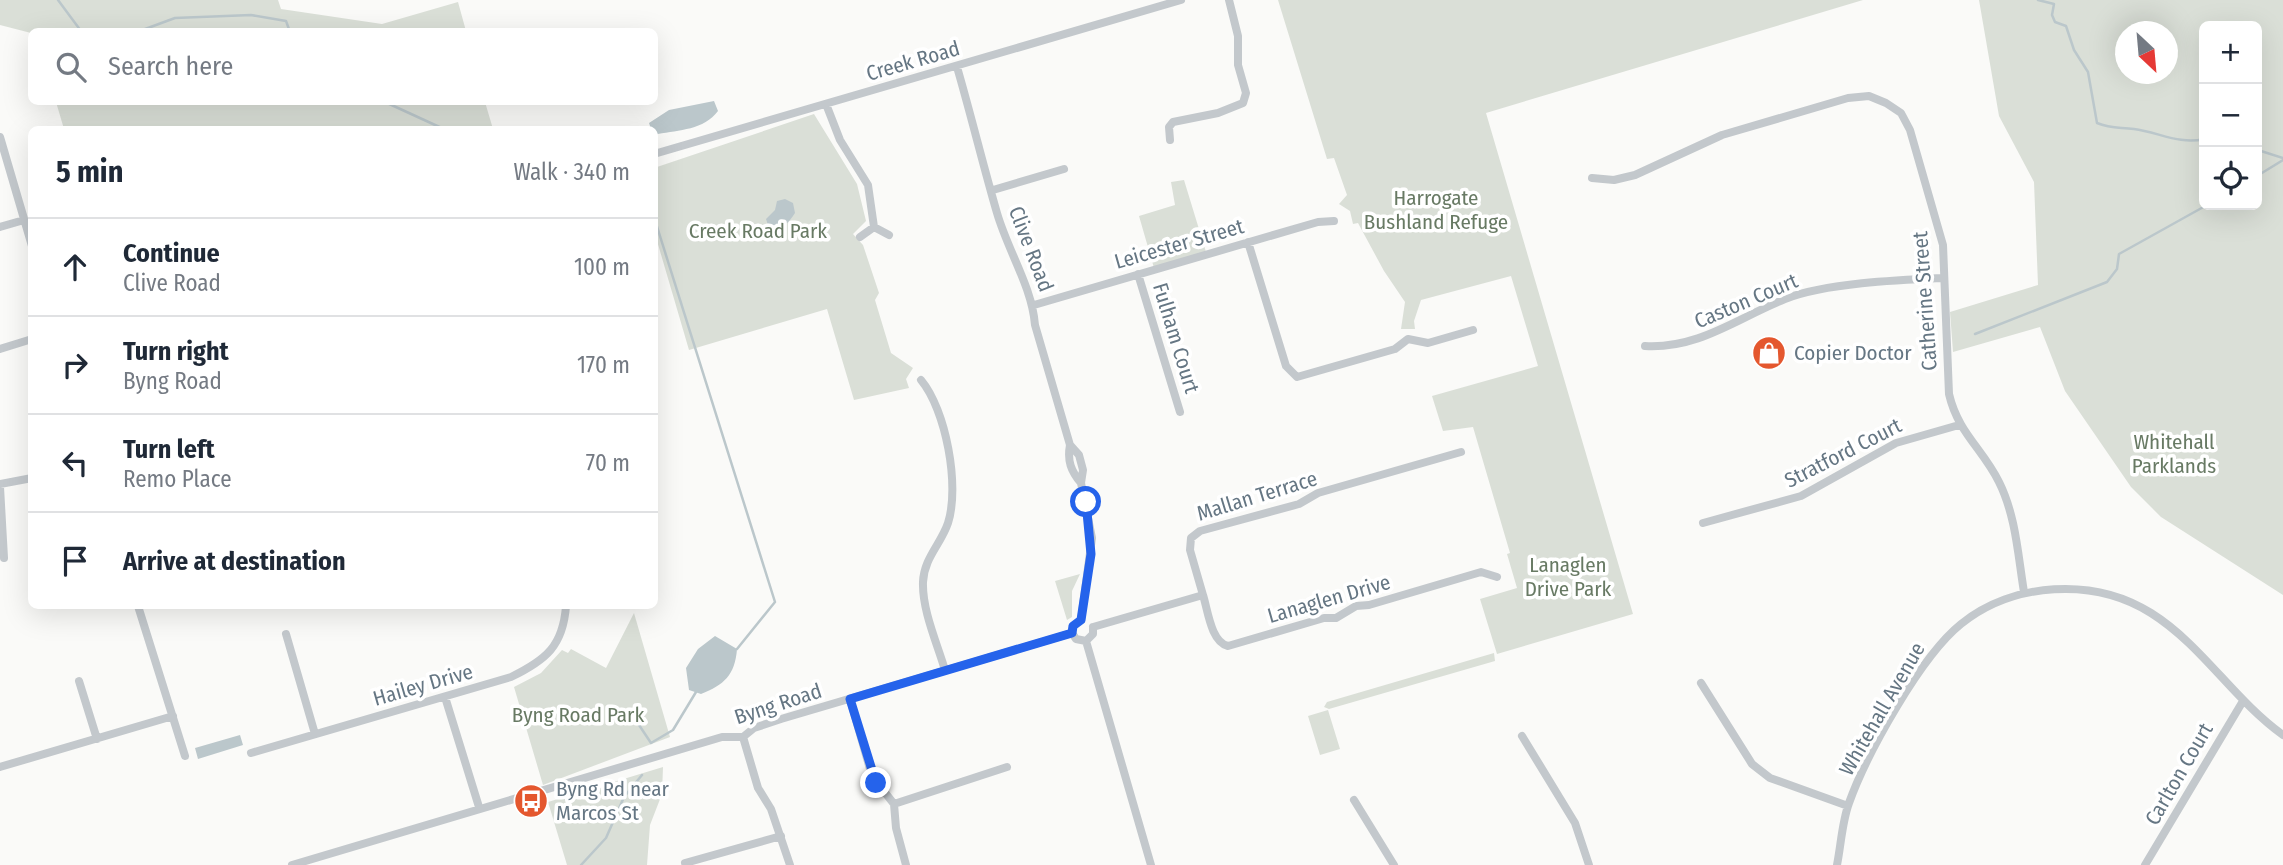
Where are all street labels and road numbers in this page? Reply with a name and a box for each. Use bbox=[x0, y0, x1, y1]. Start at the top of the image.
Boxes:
street label: Creek Road bbox=[863, 35, 963, 87]
street label: Clive Road bbox=[1003, 203, 1059, 295]
street label: Leicester Street bbox=[1111, 213, 1247, 275]
street label: Catherine Street bbox=[1907, 230, 1943, 372]
street label: Caston Court bbox=[1690, 268, 1802, 334]
street label: Fulham Court bbox=[1147, 280, 1205, 396]
street label: Stratford Court bbox=[1780, 412, 1906, 494]
street label: Mallan Terrace bbox=[1194, 465, 1320, 527]
street label: Lanaglen Drive bbox=[1264, 569, 1394, 629]
street label: Whitehall Avenue bbox=[1833, 638, 1931, 780]
street label: Hailey Drive bbox=[370, 658, 476, 712]
street label: Byng Road bbox=[731, 678, 825, 730]
street label: Carlton Court bbox=[2139, 718, 2219, 830]

